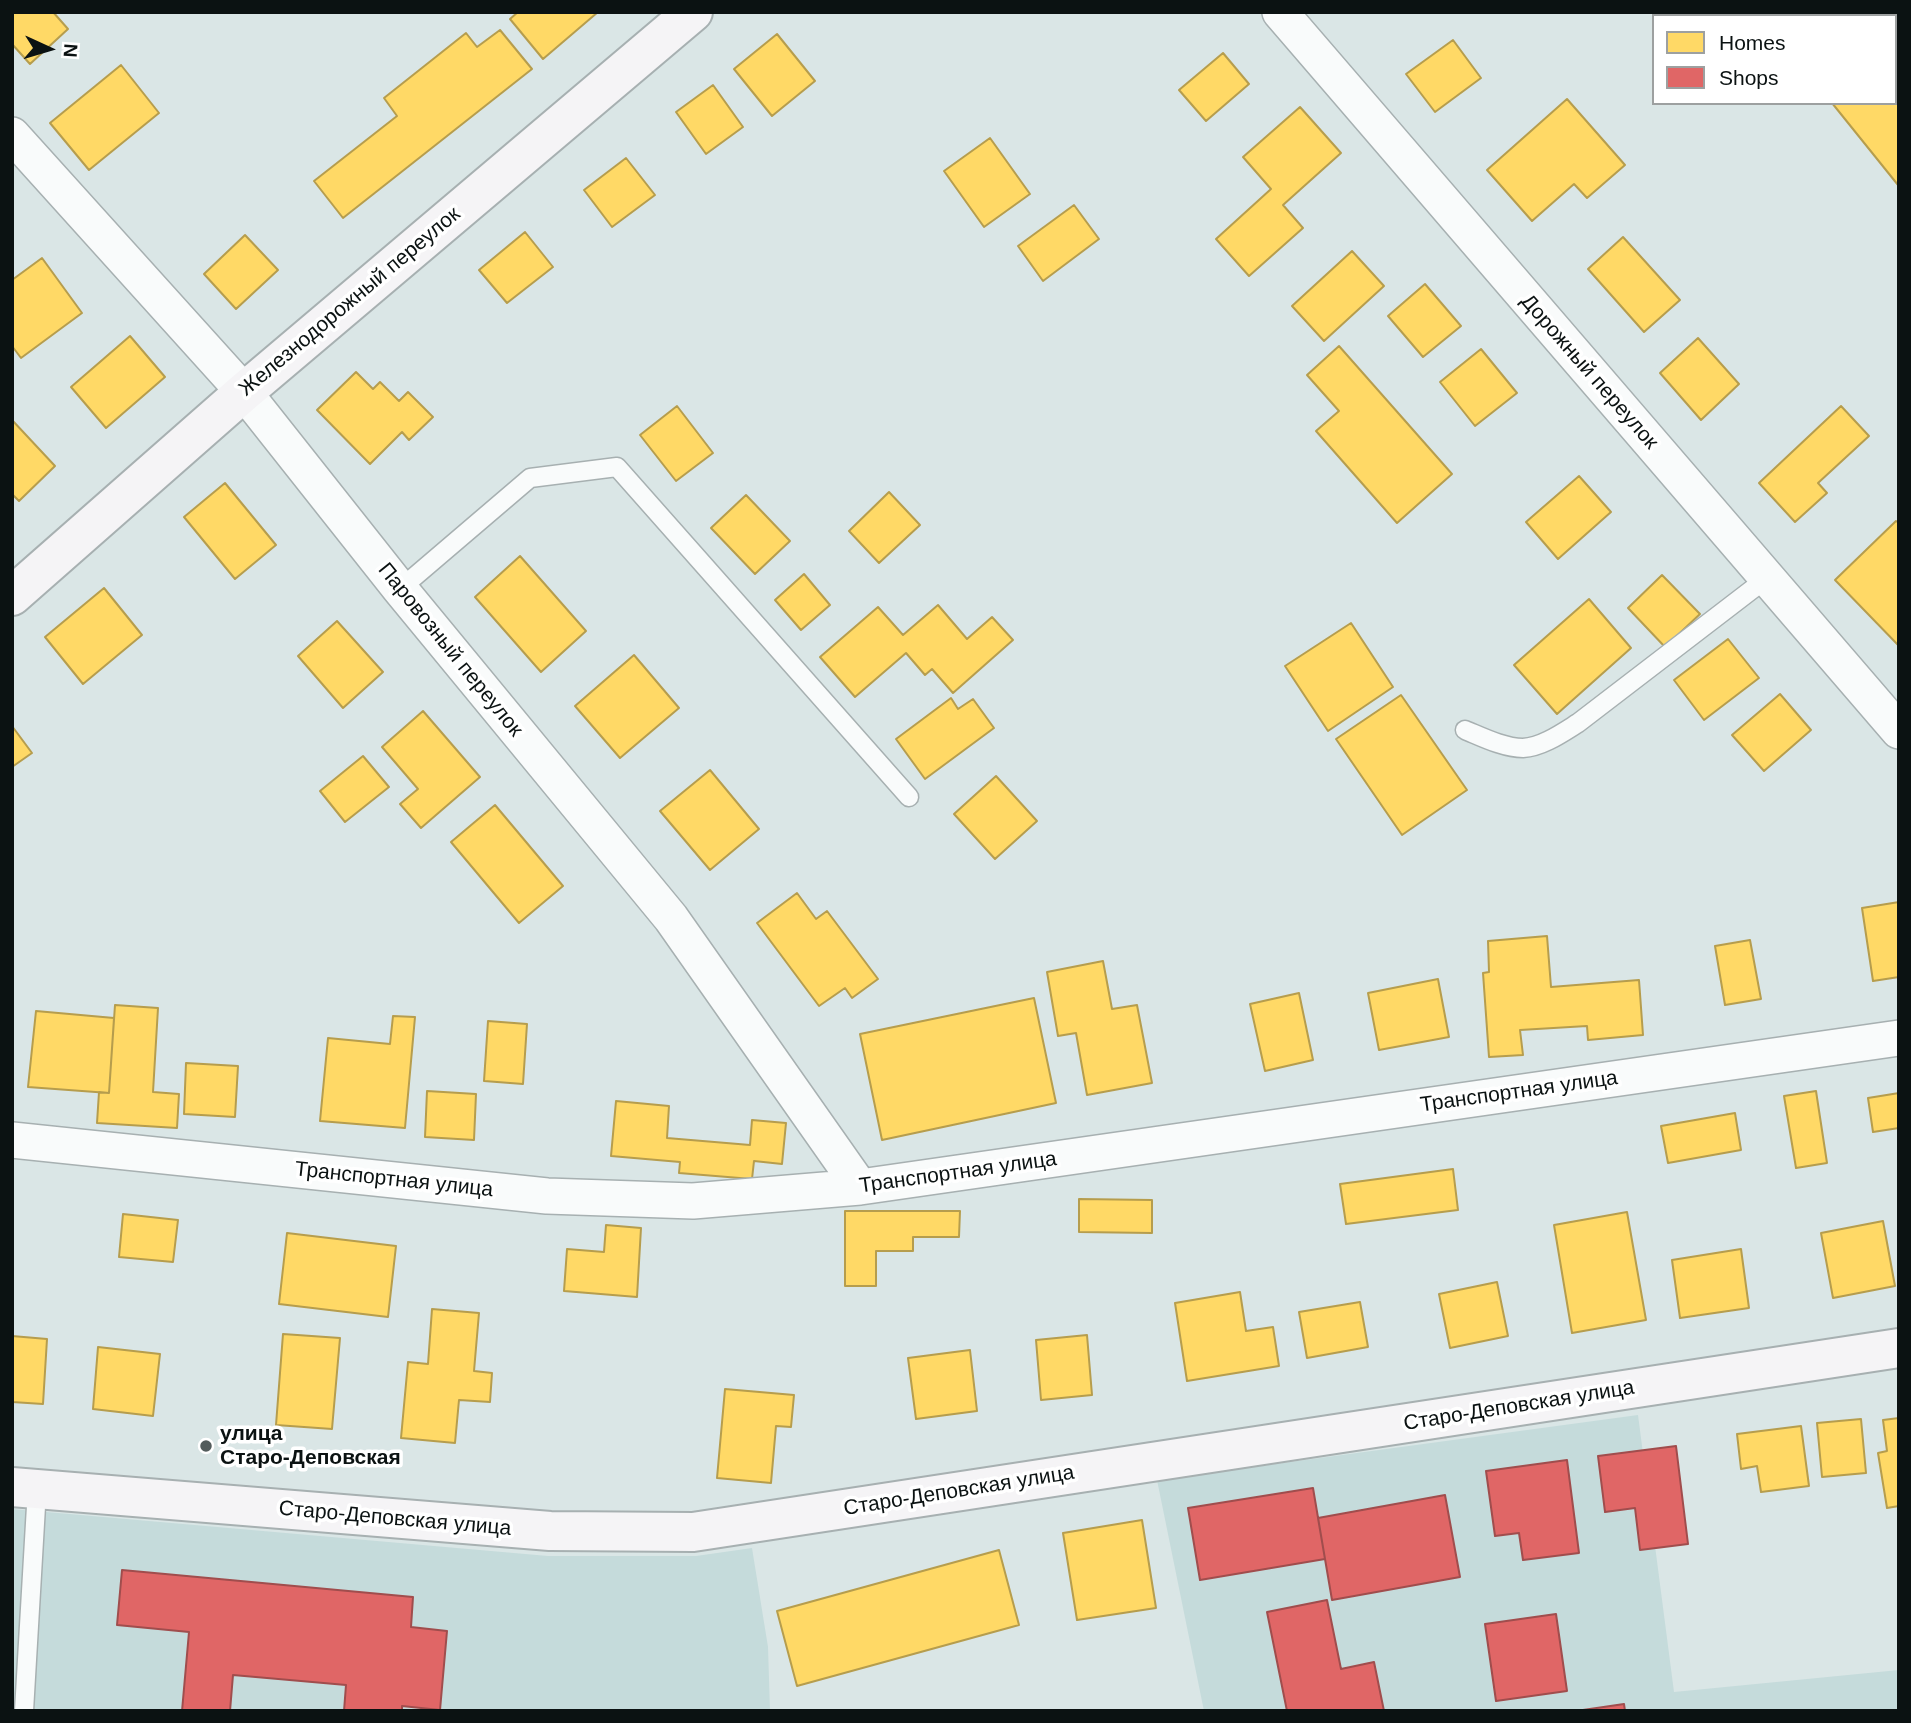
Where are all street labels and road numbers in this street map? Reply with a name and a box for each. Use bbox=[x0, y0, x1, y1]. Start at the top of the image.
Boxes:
street label: Железнодорожный переулок bbox=[234, 202, 466, 402]
street label: Дорожный переулок bbox=[1515, 289, 1663, 455]
street label: Паровозный переулок bbox=[372, 558, 528, 742]
street label: Транспортная улица bbox=[1419, 1066, 1619, 1118]
street label: Транспортная улица bbox=[858, 1147, 1058, 1199]
street label: Транспортная улица bbox=[294, 1157, 494, 1203]
street label: Старо-Деповская улица bbox=[1402, 1375, 1636, 1437]
street label: Старо-Деповская улица bbox=[842, 1460, 1076, 1522]
street label: Старо-Деповская улица bbox=[278, 1496, 512, 1542]

